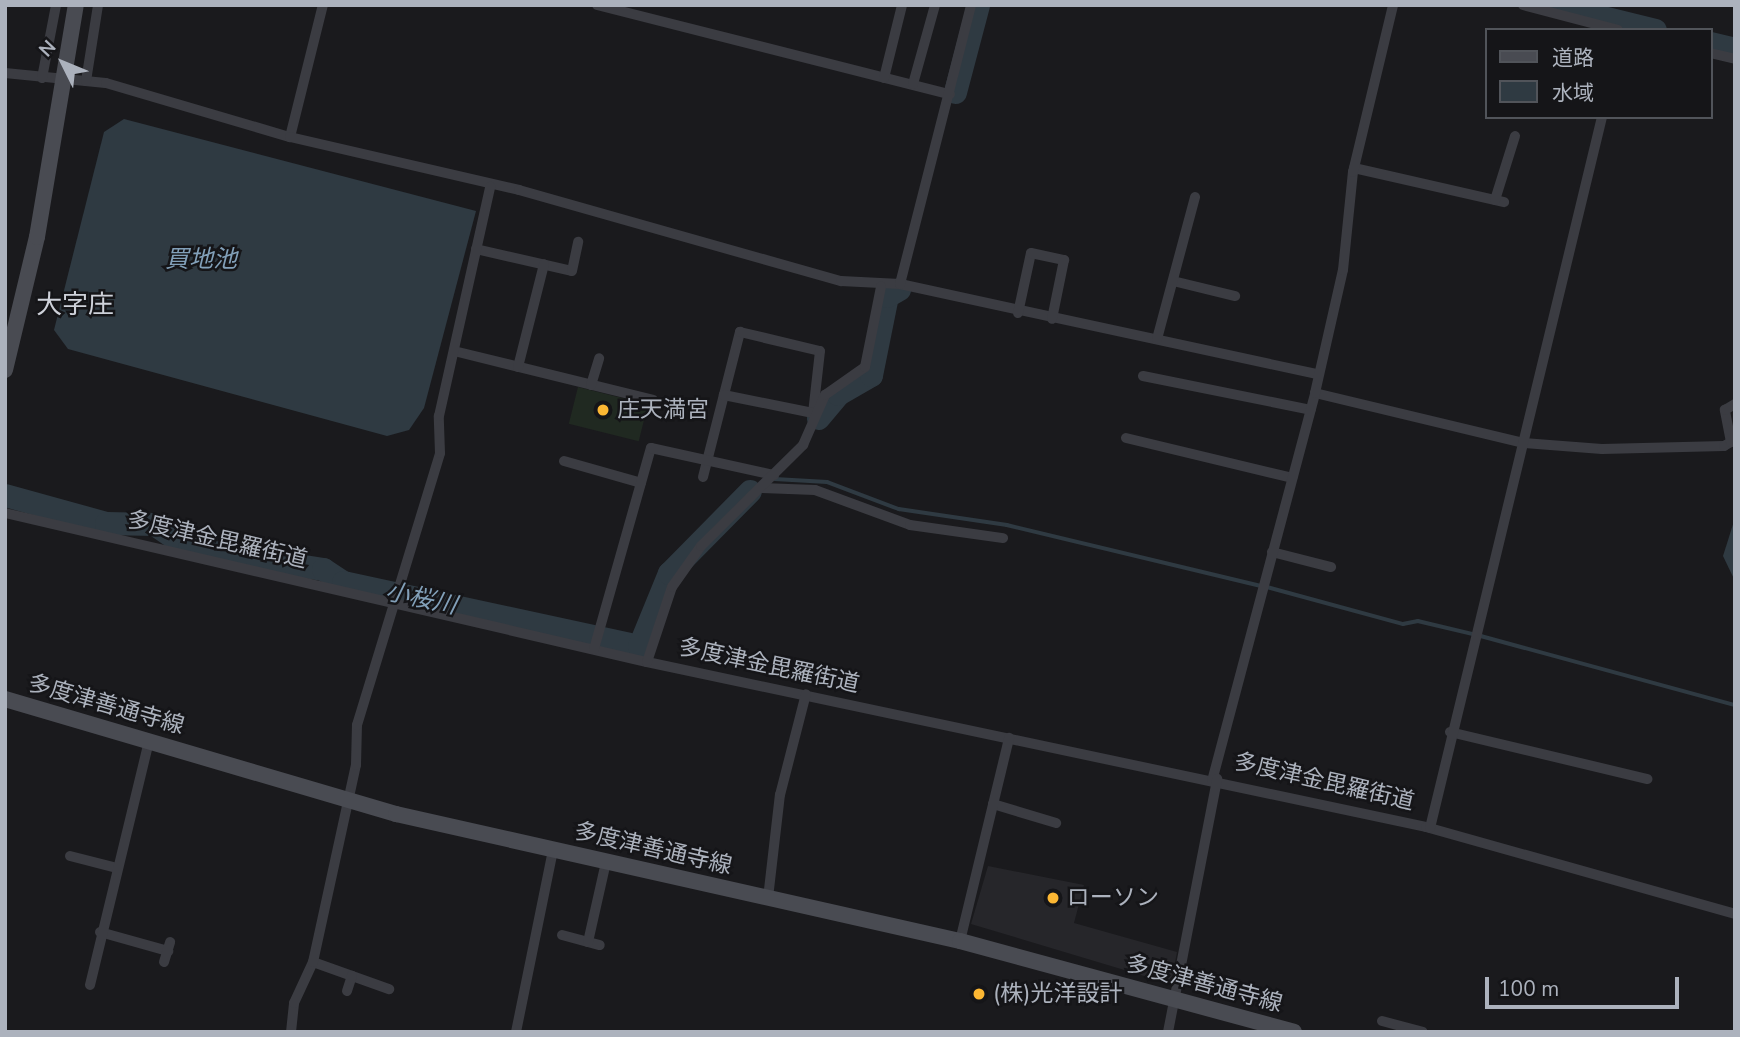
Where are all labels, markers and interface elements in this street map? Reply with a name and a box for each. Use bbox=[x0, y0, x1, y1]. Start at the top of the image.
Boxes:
north arrow bbox=[28, 28, 98, 98]
legend bbox=[1484, 28, 1712, 119]
text: N bbox=[33, 35, 62, 63]
text: 道路 bbox=[1552, 44, 1594, 72]
text: 水域 bbox=[1552, 79, 1594, 107]
water label: 買地池 bbox=[165, 246, 237, 274]
district label: 大字庄 bbox=[36, 289, 114, 321]
place label: 庄天満宮 bbox=[617, 396, 709, 424]
marker: 庄天満宮 bbox=[595, 402, 611, 418]
street label: 多度津金毘羅街道 bbox=[124, 506, 310, 574]
water label: 小桜川 bbox=[383, 577, 459, 621]
street label: 多度津金毘羅街道 bbox=[676, 633, 862, 699]
street label: 多度津善通寺線 bbox=[25, 670, 187, 740]
street label: 多度津金毘羅街道 bbox=[1231, 748, 1417, 816]
street label: 多度津善通寺線 bbox=[571, 817, 735, 881]
place label: ローソン bbox=[1067, 884, 1159, 912]
marker: ローソン bbox=[1045, 890, 1061, 906]
street label: 多度津善通寺線 bbox=[1123, 950, 1285, 1018]
scale bar bbox=[1488, 964, 1682, 1008]
text: 100 m bbox=[1498, 975, 1559, 1003]
place label: (株)光洋設計 bbox=[993, 980, 1123, 1008]
marker: (株)光洋設計 bbox=[971, 986, 987, 1002]

